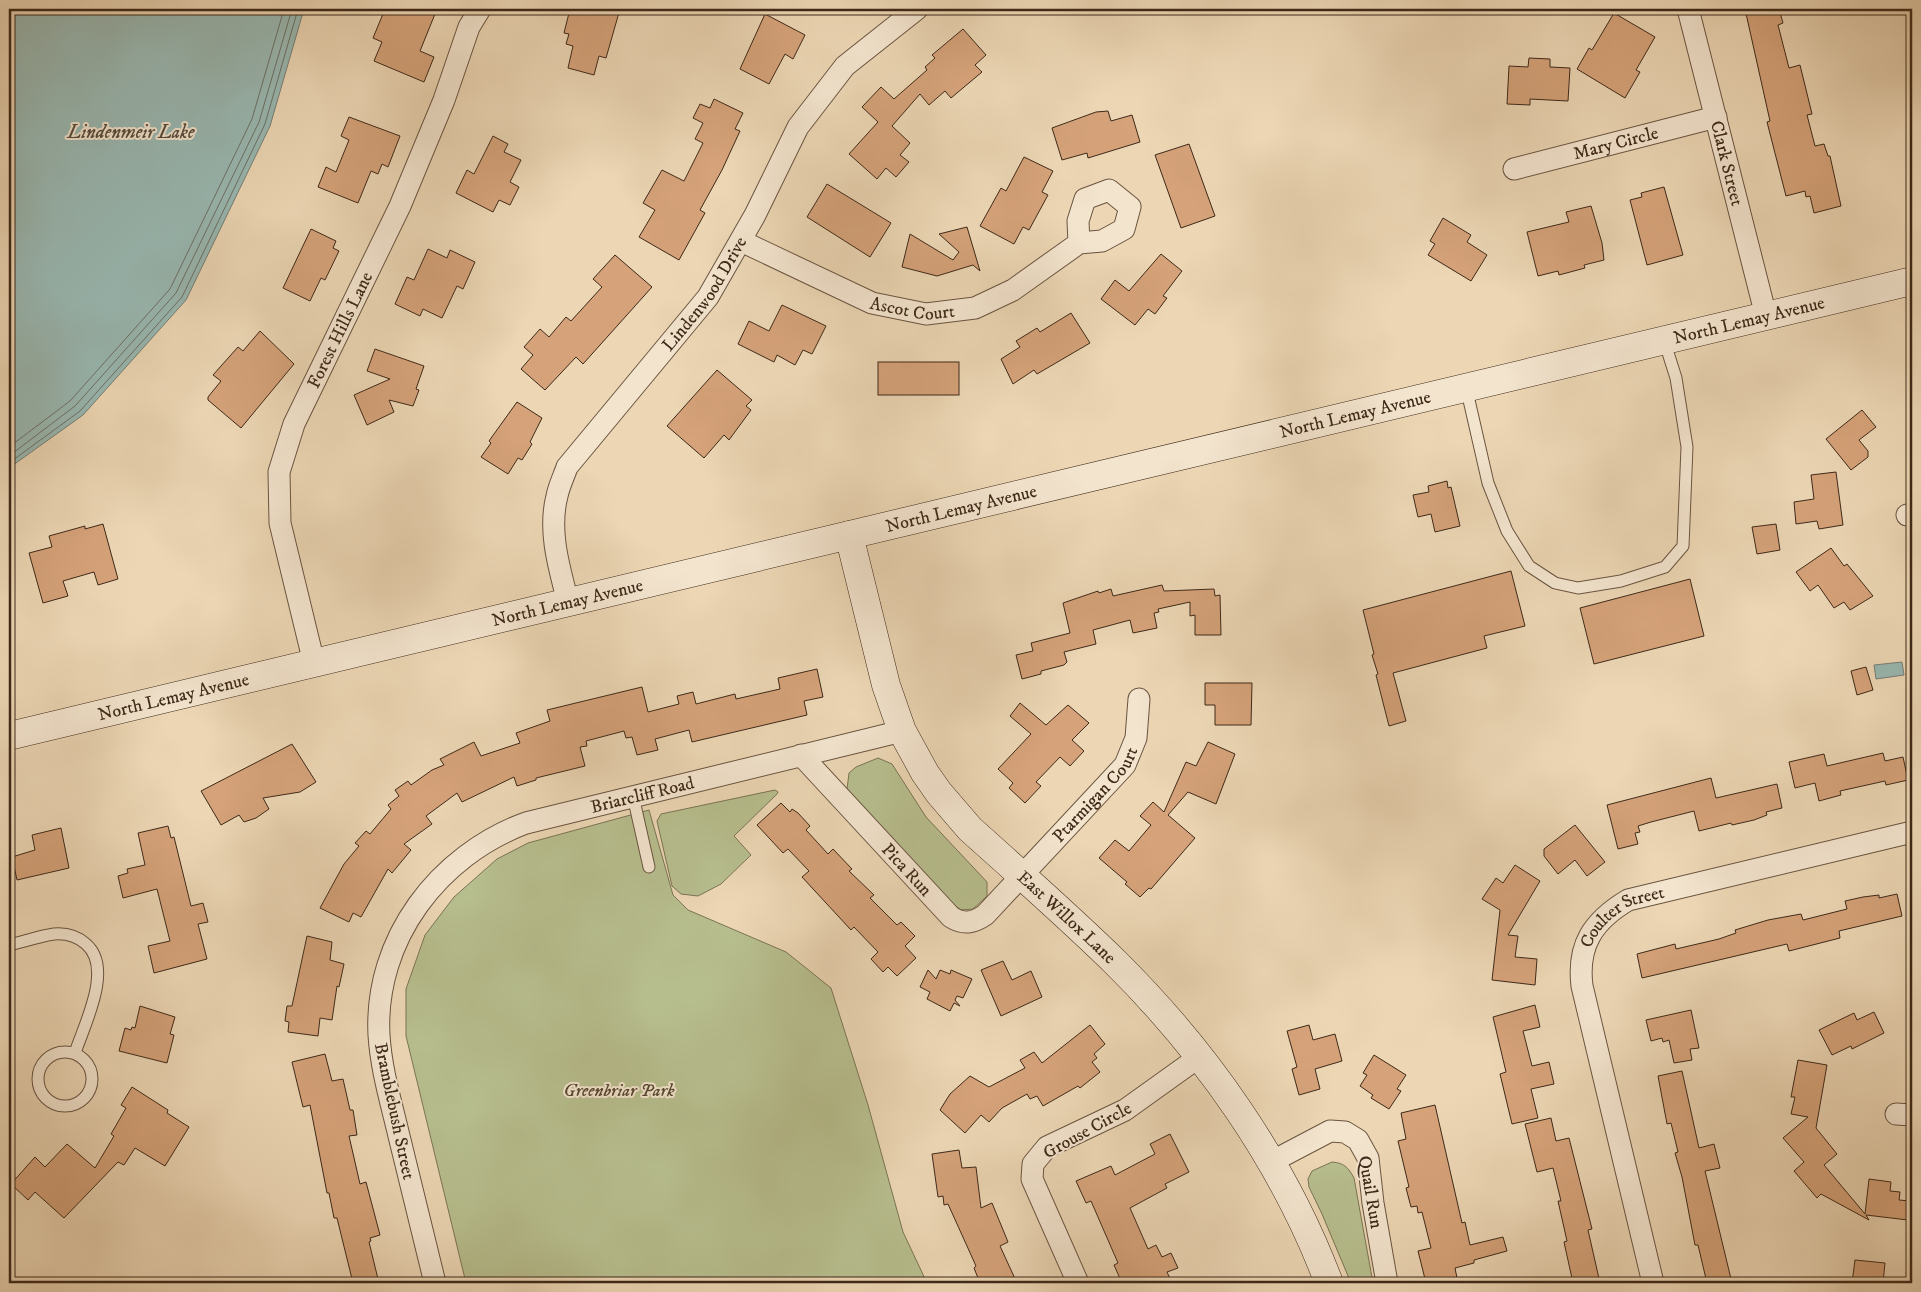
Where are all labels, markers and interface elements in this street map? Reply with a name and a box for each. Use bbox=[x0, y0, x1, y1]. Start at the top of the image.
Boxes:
street label: Clark Street bbox=[1705, 118, 1748, 208]
water label: Lindenmeir Lake bbox=[67, 121, 195, 144]
street label: Mary Circle bbox=[1571, 122, 1661, 165]
street label: Lindenwood Drive bbox=[658, 233, 752, 356]
street label: Forest Hills Lane bbox=[303, 268, 378, 392]
street label: North Lemay Avenue bbox=[1671, 292, 1827, 350]
street label: Ascot Court bbox=[868, 293, 956, 326]
street label: North Lemay Avenue bbox=[1277, 386, 1433, 444]
street label: North Lemay Avenue bbox=[884, 481, 1039, 538]
street label: North Lemay Avenue bbox=[490, 575, 645, 632]
street label: North Lemay Avenue bbox=[96, 669, 251, 726]
street label: Ptarmigan Court bbox=[1048, 744, 1143, 848]
street label: Briarcliff Road bbox=[588, 772, 697, 819]
street label: Pica Run bbox=[876, 839, 937, 902]
street label: East Willox Lane bbox=[1012, 867, 1120, 969]
street label: Coulter Street bbox=[1576, 882, 1667, 951]
street label: Bramblebush Street bbox=[369, 1041, 419, 1182]
park label: Greenbriar Park bbox=[564, 1080, 675, 1102]
street label: Grouse Circle bbox=[1039, 1098, 1136, 1164]
street label: Quail Run bbox=[1353, 1154, 1387, 1231]

